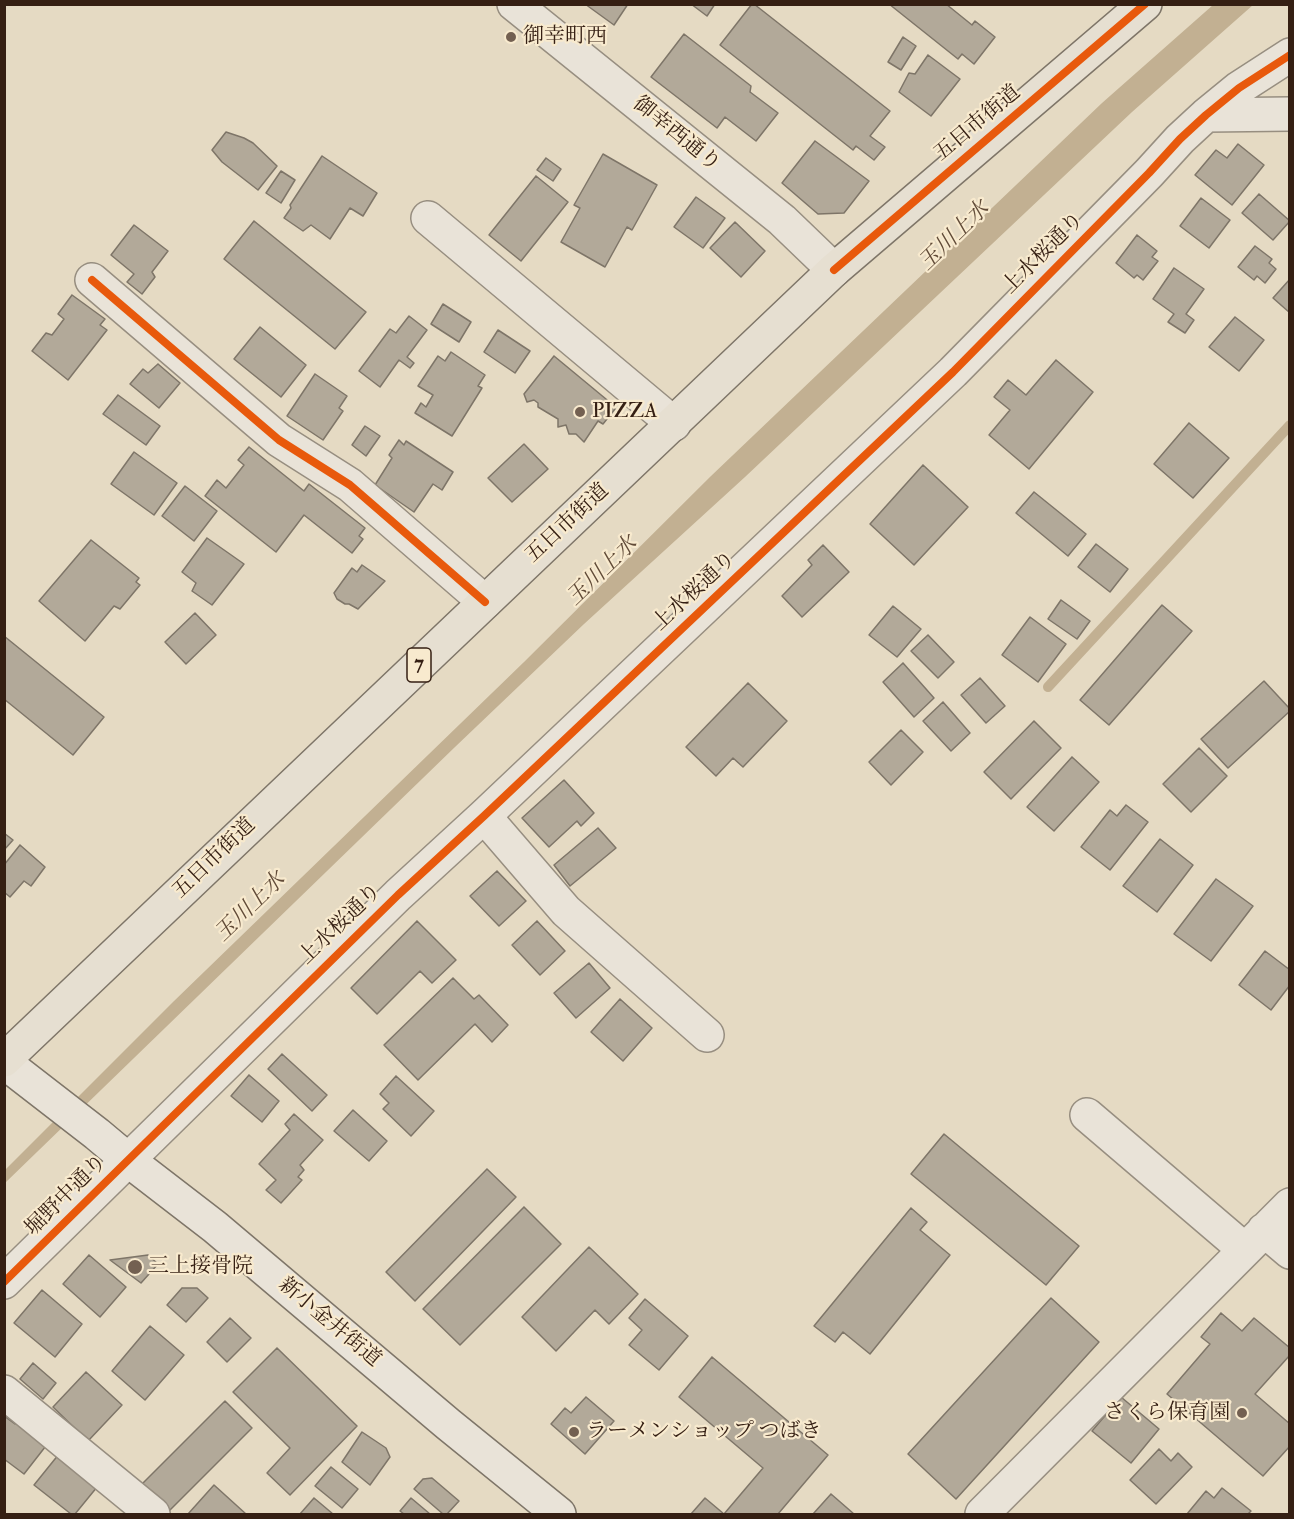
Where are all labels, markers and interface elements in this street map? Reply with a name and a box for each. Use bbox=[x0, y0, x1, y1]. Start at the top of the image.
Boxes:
place label: 御幸町西 bbox=[523, 24, 607, 50]
marker: 御幸町西 bbox=[504, 30, 518, 44]
street label: 五日市街道 bbox=[930, 81, 1026, 167]
street label: 御幸西通り bbox=[627, 92, 725, 178]
water label: 玉川上水 bbox=[914, 197, 996, 277]
street label: 上水桜通り bbox=[998, 208, 1090, 300]
place label: PIZZA bbox=[592, 399, 658, 425]
marker: PIZZA bbox=[573, 405, 587, 419]
street label: 五日市街道 bbox=[521, 479, 615, 569]
water label: 玉川上水 bbox=[562, 532, 644, 612]
street label: 上水桜通り bbox=[648, 547, 742, 637]
road number: 7 bbox=[407, 648, 431, 682]
street label: 五日市街道 bbox=[168, 813, 262, 905]
water label: 玉川上水 bbox=[210, 868, 292, 948]
street label: 上水桜通り bbox=[294, 879, 388, 971]
street label: 堀野中通り bbox=[21, 1150, 113, 1242]
place label: 三上接骨院 bbox=[148, 1254, 253, 1280]
marker: 三上接骨院 bbox=[126, 1258, 144, 1276]
street label: 新小金井街道 bbox=[273, 1273, 385, 1373]
place label: さくら保育園 bbox=[1104, 1400, 1230, 1426]
marker: さくら保育園 bbox=[1235, 1406, 1249, 1420]
place label: ラーメンショップ つばき bbox=[586, 1419, 821, 1445]
marker: ラーメンショップ つばき bbox=[567, 1425, 581, 1439]

